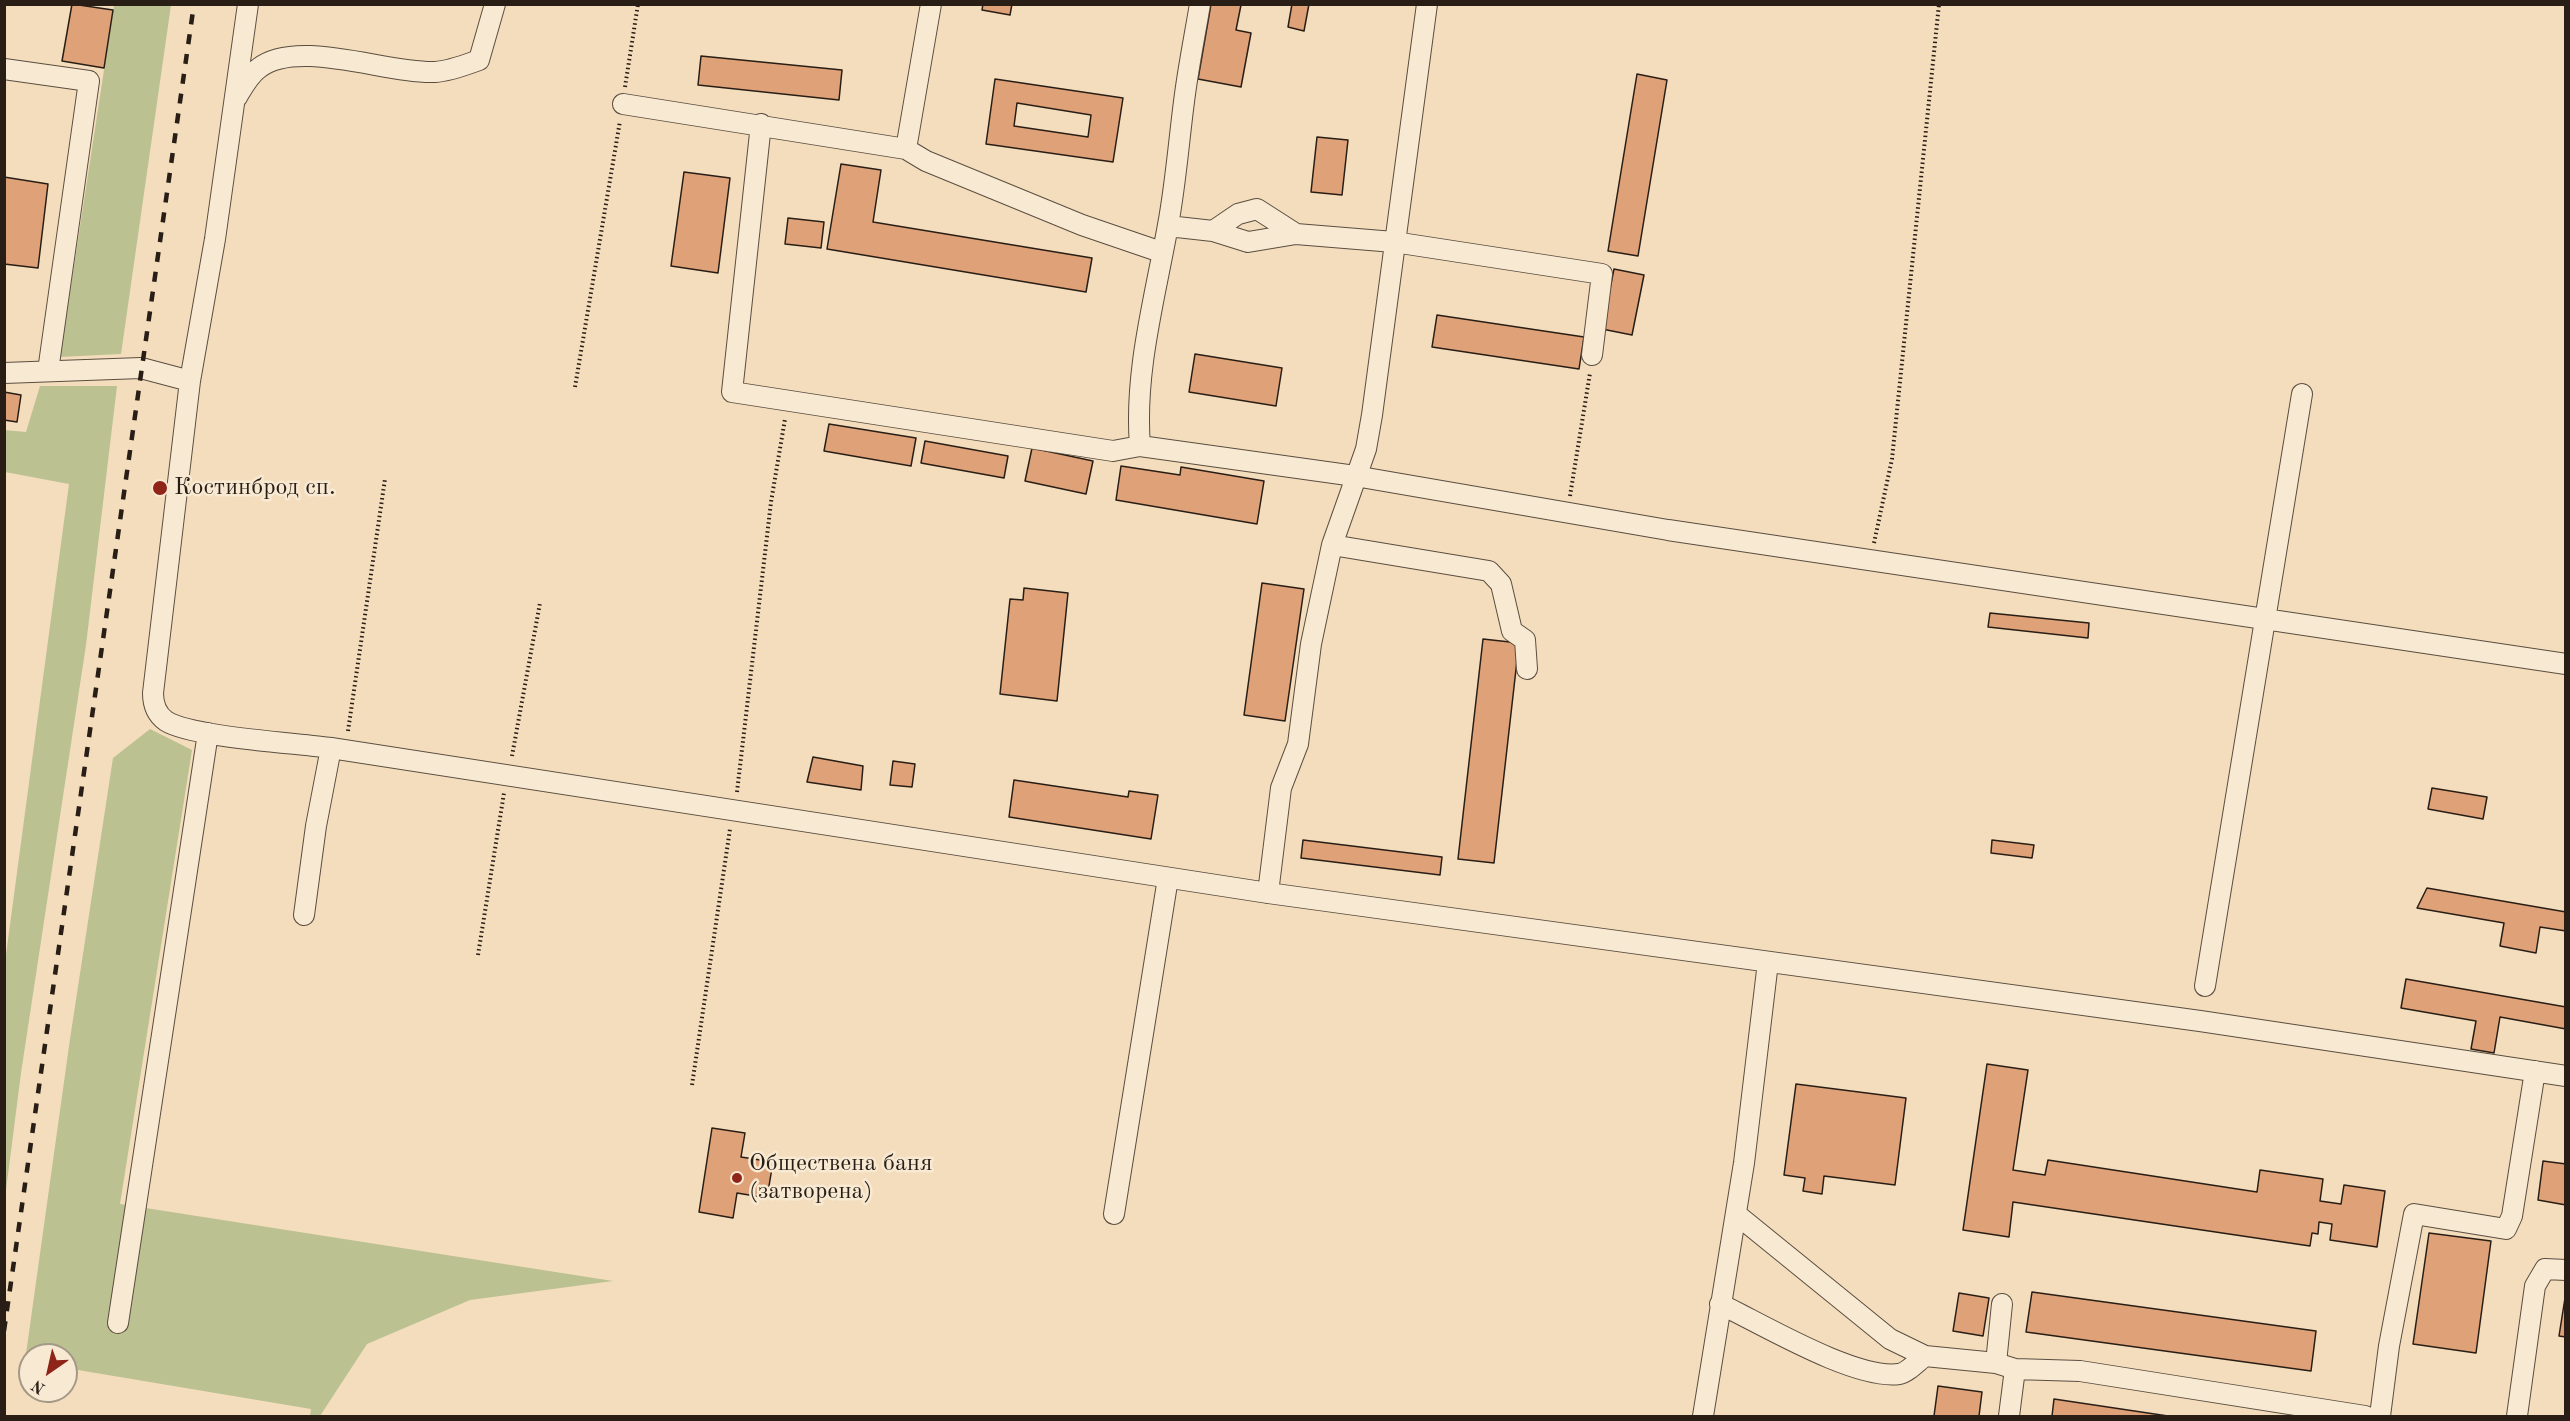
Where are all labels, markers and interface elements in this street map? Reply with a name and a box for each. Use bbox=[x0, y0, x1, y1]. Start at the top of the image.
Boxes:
place label: Костинброд сп. bbox=[174, 474, 336, 502]
marker: Костинброд сп. bbox=[151, 479, 169, 497]
place label: Обществена баня (затворена) bbox=[749, 1150, 932, 1206]
marker: Обществена баня (затворена) bbox=[730, 1171, 744, 1185]
north arrow bbox=[18, 1343, 78, 1403]
text: N bbox=[30, 1376, 49, 1396]

